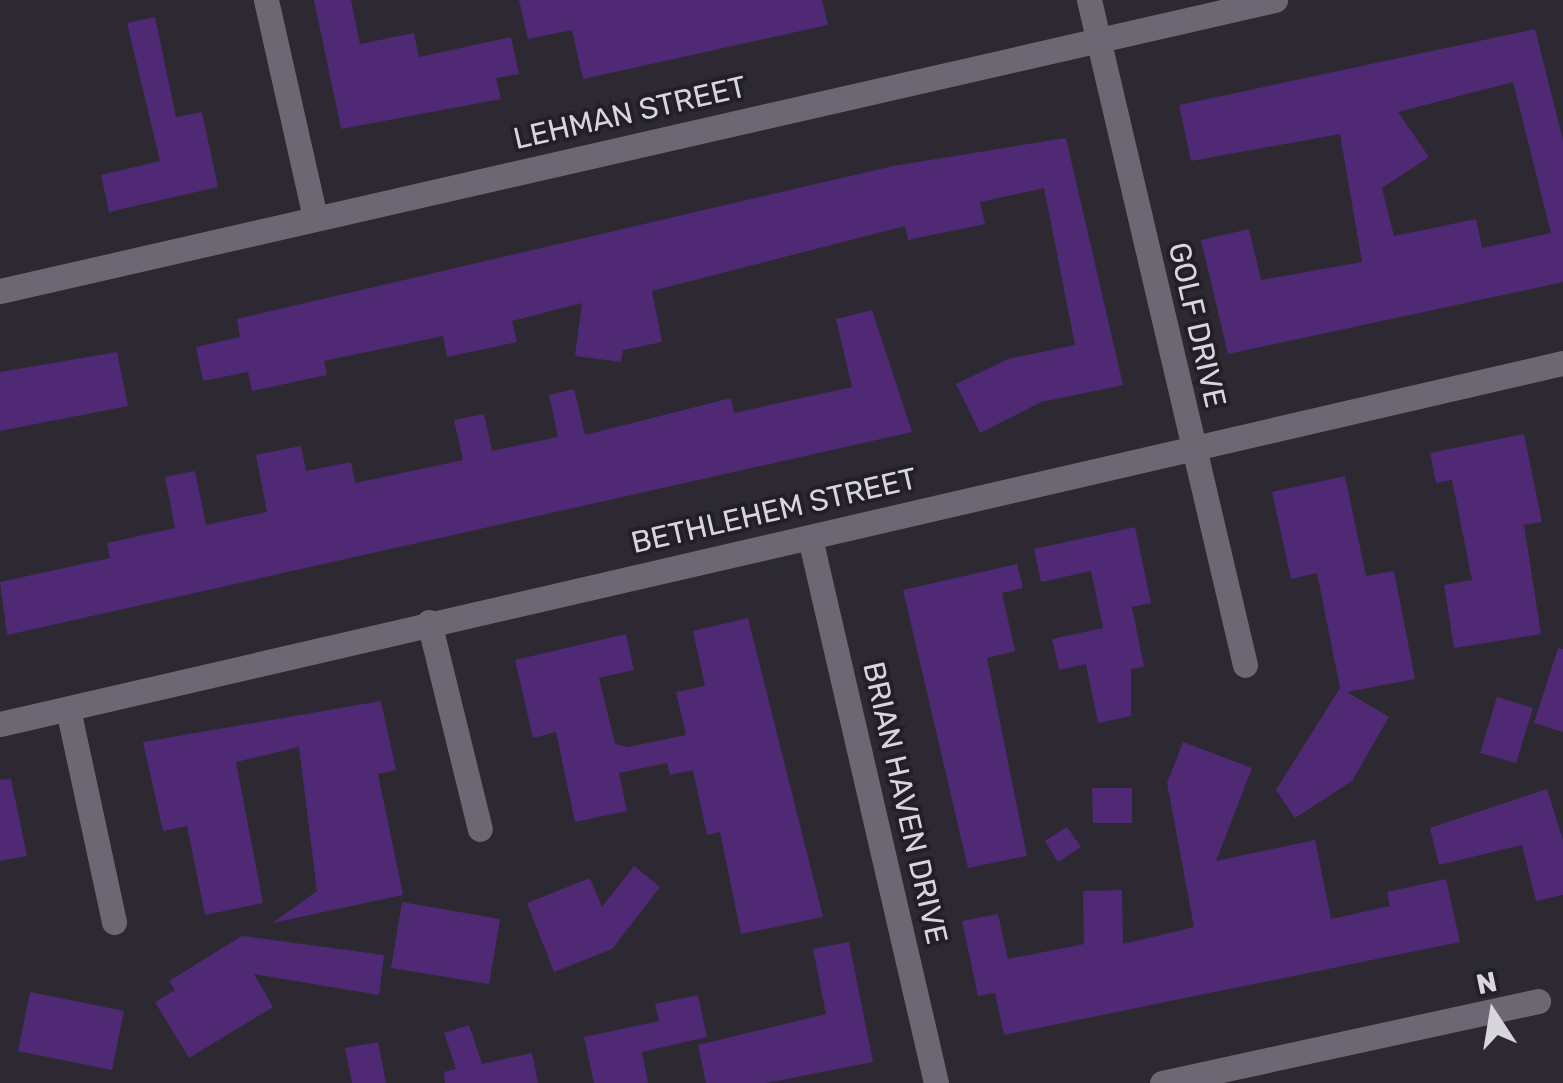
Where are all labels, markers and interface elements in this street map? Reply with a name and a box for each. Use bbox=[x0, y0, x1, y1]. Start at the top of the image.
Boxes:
street label: LEHMAN STREET bbox=[510, 69, 750, 157]
street label: GOLF DRIVE bbox=[1160, 239, 1234, 411]
street label: BETHLEHEM STREET bbox=[628, 461, 920, 561]
street label: BRIAN HAVEN DRIVE bbox=[855, 658, 955, 948]
north arrow bbox=[1443, 963, 1543, 1063]
text: N bbox=[1473, 965, 1500, 1001]

